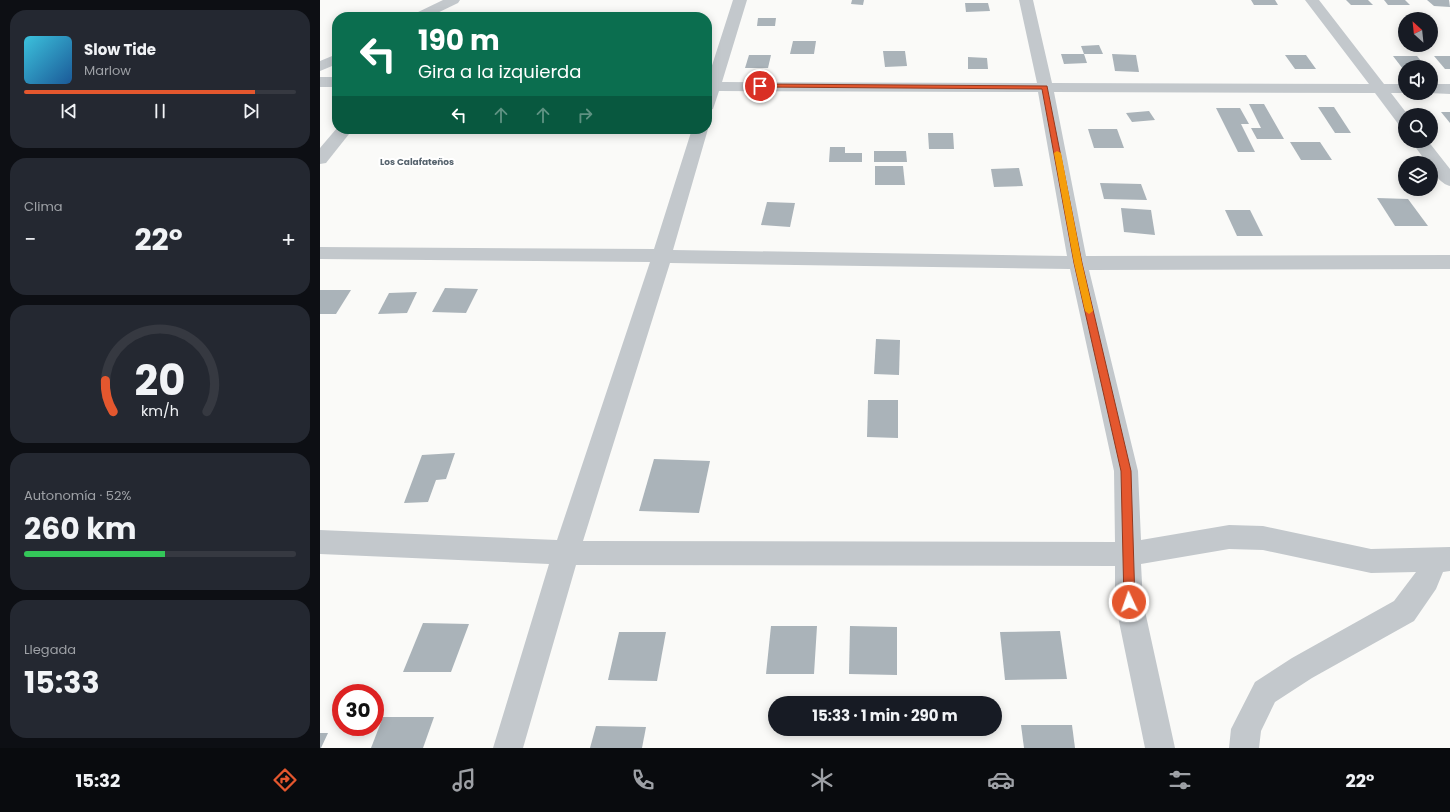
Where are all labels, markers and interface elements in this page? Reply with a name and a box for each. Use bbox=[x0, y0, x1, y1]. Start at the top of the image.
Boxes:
north arrow bbox=[1398, 12, 1438, 52]
map controls bbox=[1398, 12, 1438, 196]
text: 190 m bbox=[418, 21, 500, 60]
icon: left bbox=[352, 28, 404, 80]
text: Slow Tide bbox=[84, 39, 156, 60]
text: Gira a la izquierda bbox=[418, 59, 581, 84]
button: sound bbox=[1398, 60, 1438, 100]
text: Marlow bbox=[84, 61, 131, 80]
pin bbox=[743, 69, 777, 103]
icon: arrive bbox=[749, 75, 771, 97]
icon: previous bbox=[58, 100, 80, 122]
icon: pause bbox=[149, 100, 171, 122]
icon: next bbox=[240, 100, 262, 122]
icon: left bbox=[448, 104, 470, 126]
icon: ahead bbox=[490, 104, 512, 126]
icon: ahead bbox=[532, 104, 554, 126]
icon: right bbox=[574, 104, 596, 126]
button: search bbox=[1398, 108, 1438, 148]
district label: Los Calafateños bbox=[380, 156, 454, 168]
button: layers bbox=[1398, 156, 1438, 196]
text: Clima bbox=[24, 197, 63, 216]
text: 22° bbox=[134, 218, 183, 261]
text: − bbox=[24, 224, 36, 255]
text: + bbox=[281, 224, 296, 255]
text: 20 bbox=[135, 351, 185, 410]
text: km/h bbox=[141, 401, 179, 421]
text: Autonomía · 52% bbox=[24, 486, 131, 505]
text: 260 km bbox=[24, 507, 136, 550]
position arrow bbox=[1108, 581, 1150, 623]
text: Llegada bbox=[24, 640, 76, 659]
text: 15:33 bbox=[24, 661, 100, 704]
speed limit sign: 30 bbox=[332, 684, 384, 736]
text: 15:33 · 1 min · 290 m bbox=[812, 705, 958, 726]
icon: directions bbox=[271, 766, 299, 794]
icon: music bbox=[450, 766, 478, 794]
icon: phone bbox=[629, 766, 657, 794]
icon: climate bbox=[808, 766, 836, 794]
icon: car bbox=[987, 766, 1015, 794]
icon: filters bbox=[1166, 766, 1194, 794]
text: 15:32 bbox=[76, 768, 120, 793]
text: 22° bbox=[1345, 768, 1374, 793]

